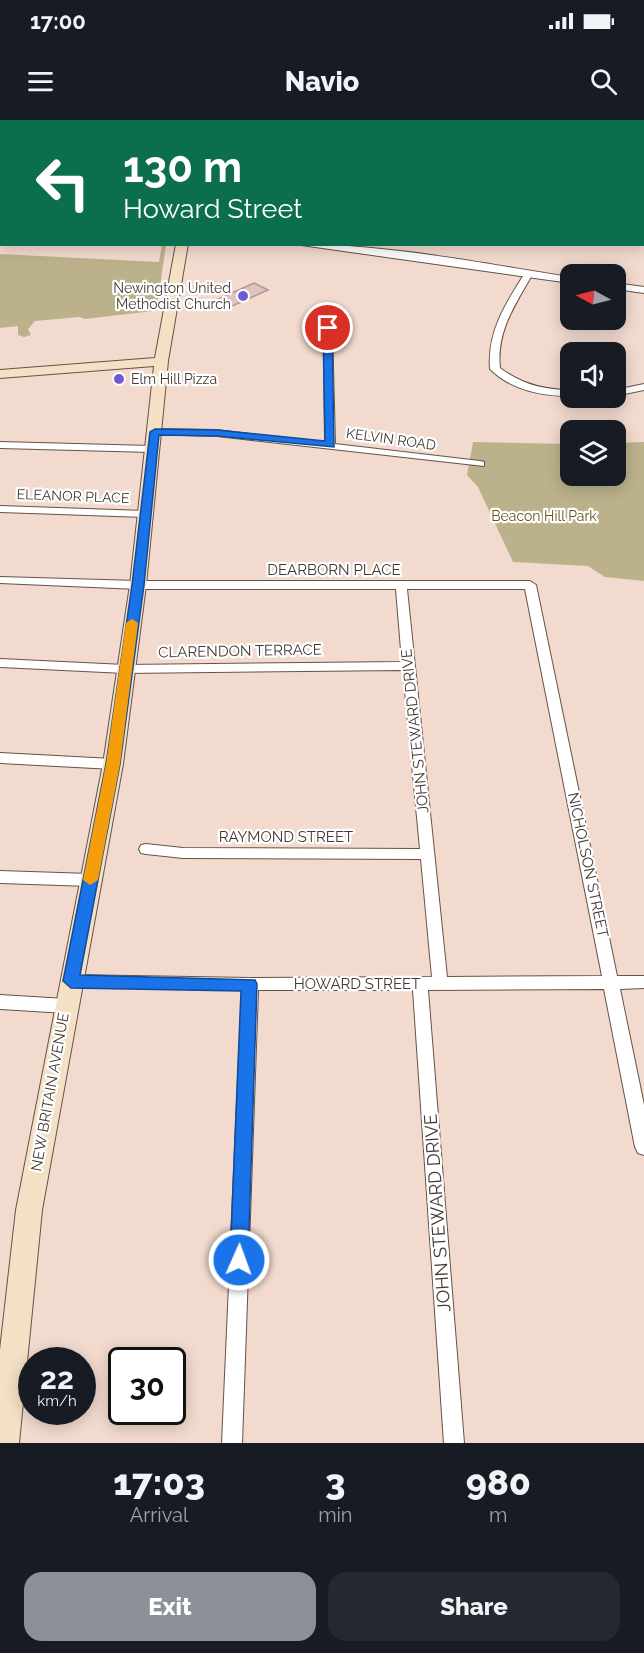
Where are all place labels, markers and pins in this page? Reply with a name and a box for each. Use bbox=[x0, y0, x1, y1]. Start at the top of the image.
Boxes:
place label: Newington United Methodist Church bbox=[113, 280, 231, 312]
marker: Newington United Methodist Church bbox=[236, 289, 250, 303]
pin bbox=[302, 302, 353, 353]
place label: Elm Hill Pizza bbox=[131, 371, 217, 387]
marker: Elm Hill Pizza bbox=[112, 372, 126, 386]

